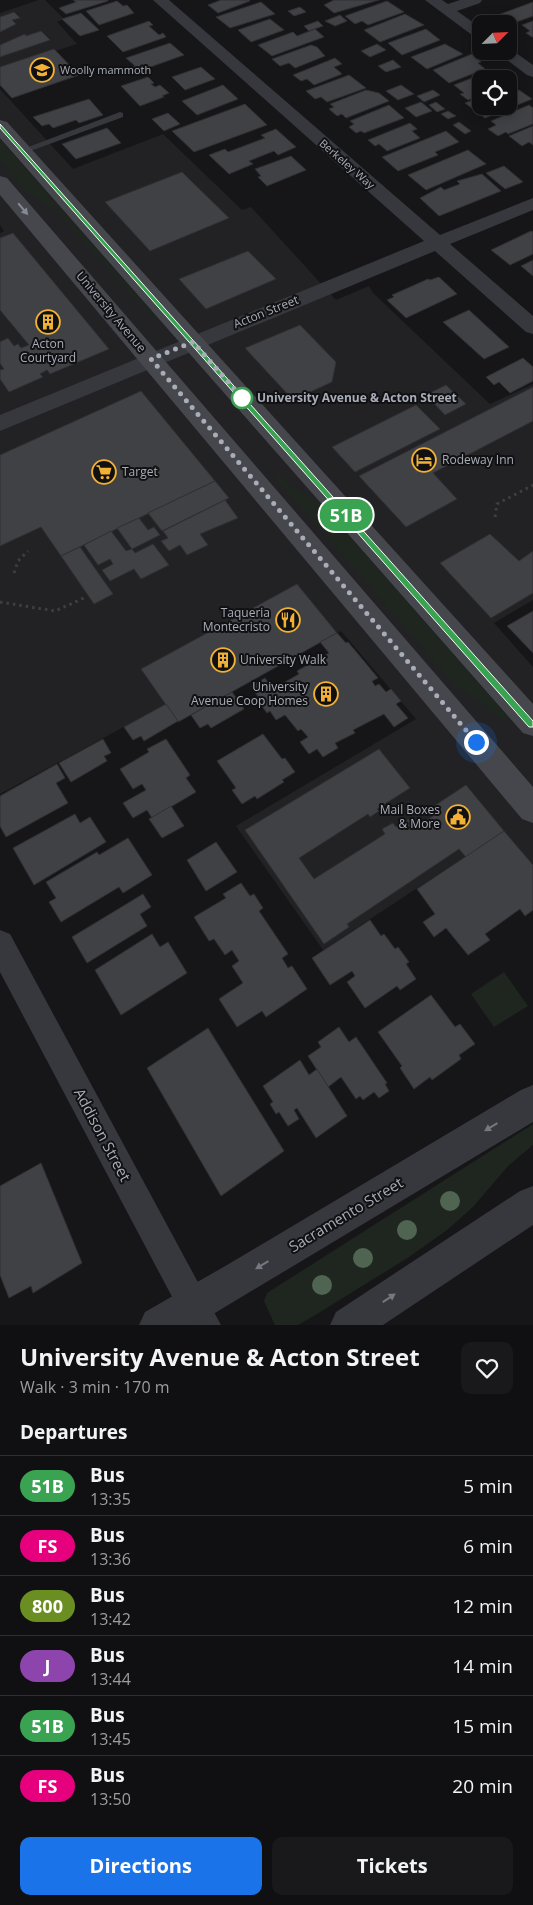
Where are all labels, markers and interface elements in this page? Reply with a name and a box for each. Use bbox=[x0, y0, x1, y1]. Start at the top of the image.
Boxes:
north arrow bbox=[472, 15, 518, 60]
map controls bbox=[472, 15, 517, 115]
school or university icon: Woolly mammoth bbox=[29, 57, 55, 83]
place label: Woolly mammoth bbox=[60, 62, 151, 77]
button: locate bbox=[472, 70, 517, 115]
street label: Berkeley Way bbox=[316, 135, 379, 192]
one-way arrow bbox=[18, 202, 29, 215]
street label: University Avenue bbox=[73, 268, 150, 356]
street label: Acton Street bbox=[231, 291, 301, 332]
building icon: Acton Courtyard bbox=[35, 309, 61, 335]
place label: Acton Courtyard bbox=[20, 335, 76, 366]
marker: University Avenue & Acton Street bbox=[231, 387, 253, 409]
place label: University Avenue & Acton Street bbox=[257, 389, 457, 406]
hotel icon: Rodeway Inn bbox=[411, 447, 437, 473]
place label: Rodeway Inn bbox=[442, 451, 514, 468]
supermarket icon: Target bbox=[91, 459, 117, 485]
place label: Target bbox=[122, 463, 158, 480]
line badge: 51B bbox=[317, 499, 375, 531]
text: 51B bbox=[330, 503, 362, 527]
place label: Taqueria Montecristo bbox=[203, 604, 270, 635]
restaurant icon: Taqueria Montecristo bbox=[275, 607, 301, 633]
building icon: University Walk bbox=[210, 647, 236, 673]
place label: University Walk bbox=[240, 651, 327, 668]
place label: University Avenue Coop Homes bbox=[191, 678, 309, 709]
building icon: University Avenue Coop Homes bbox=[313, 681, 339, 707]
your location bbox=[464, 730, 489, 755]
place label: Mail Boxes & More bbox=[380, 801, 440, 832]
public building icon: Mail Boxes & More bbox=[445, 804, 471, 830]
street label: Addison Street bbox=[70, 1084, 136, 1185]
one-way arrow bbox=[485, 1123, 498, 1132]
street label: Sacramento Street bbox=[285, 1172, 406, 1256]
one-way arrow bbox=[255, 1261, 268, 1270]
one-way arrow bbox=[383, 1293, 396, 1303]
text: University Avenue & Acton Street bbox=[20, 1340, 420, 1373]
button: heart bbox=[461, 1342, 513, 1394]
text: Walk · 3 min · 170 m bbox=[20, 1376, 170, 1398]
text: Departures bbox=[20, 1419, 127, 1445]
text: Bus bbox=[90, 1462, 125, 1488]
text: 5 min bbox=[463, 1473, 513, 1499]
text: 51B bbox=[31, 1474, 64, 1498]
text: 13:35 bbox=[90, 1488, 131, 1510]
text: Bus bbox=[90, 1522, 125, 1548]
text: 6 min bbox=[463, 1533, 513, 1559]
text: FS bbox=[38, 1534, 57, 1558]
text: 13:36 bbox=[90, 1548, 131, 1570]
text: Bus bbox=[90, 1582, 125, 1608]
text: 12 min bbox=[452, 1593, 513, 1619]
text: 800 bbox=[32, 1594, 63, 1618]
text: 13:42 bbox=[90, 1608, 131, 1630]
text: Bus bbox=[90, 1642, 125, 1668]
text: 14 min bbox=[452, 1653, 513, 1679]
text: J bbox=[45, 1654, 50, 1678]
text: 13:44 bbox=[90, 1668, 131, 1690]
text: Bus bbox=[90, 1702, 125, 1728]
text: 15 min bbox=[452, 1713, 513, 1739]
text: 51B bbox=[31, 1714, 64, 1738]
text: 13:45 bbox=[90, 1728, 131, 1750]
text: Bus bbox=[90, 1762, 125, 1788]
text: 20 min bbox=[452, 1773, 513, 1799]
text: FS bbox=[38, 1774, 57, 1798]
text: 13:50 bbox=[90, 1788, 131, 1810]
button: Directions bbox=[20, 1837, 262, 1895]
button: Tickets bbox=[272, 1837, 513, 1895]

